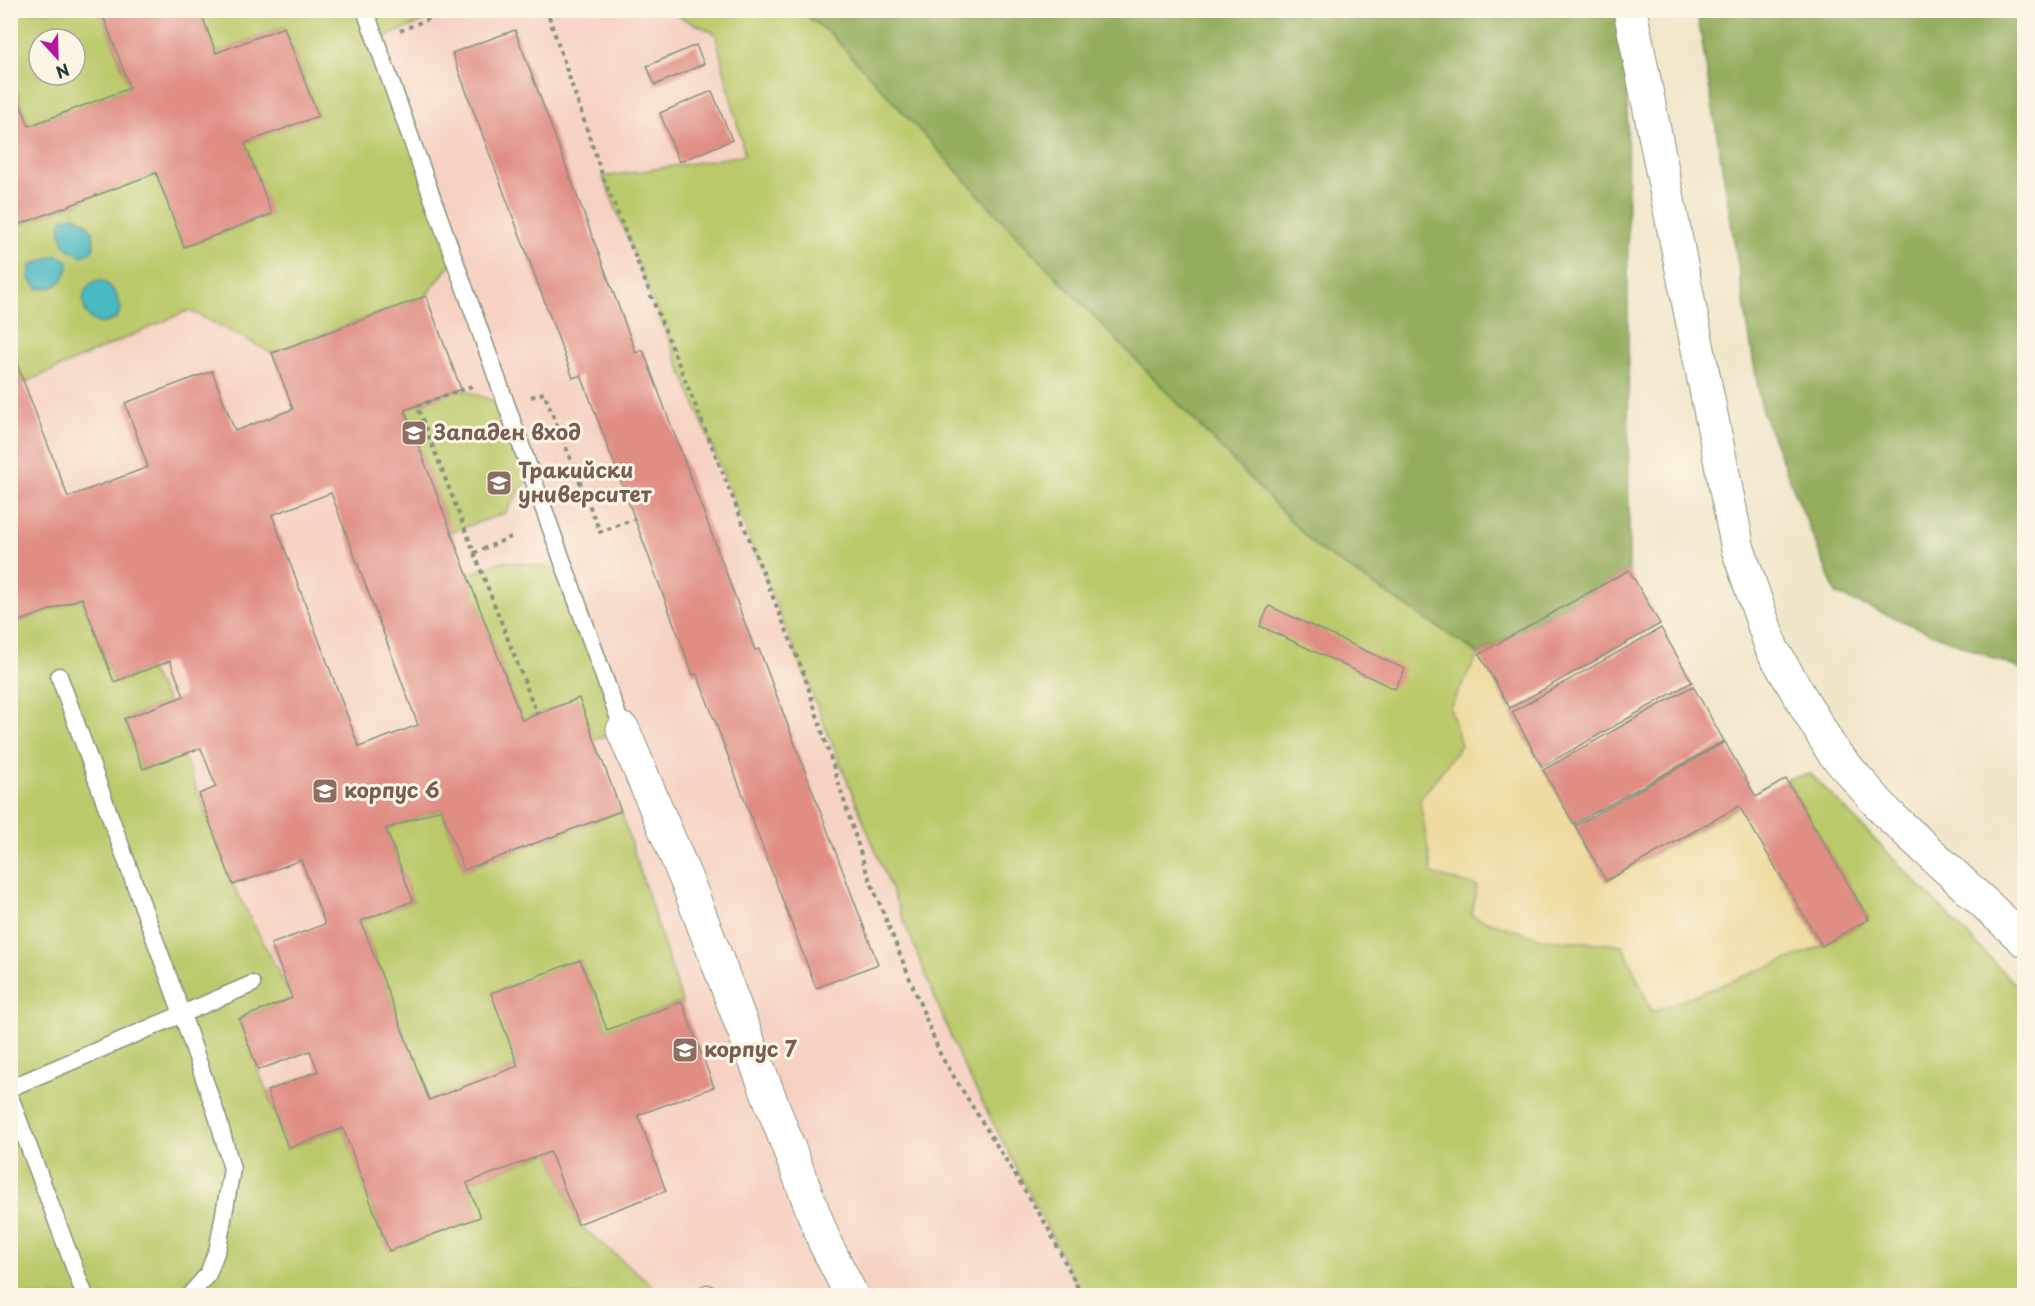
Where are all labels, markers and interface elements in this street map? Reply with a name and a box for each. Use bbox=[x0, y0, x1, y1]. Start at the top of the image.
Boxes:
north arrow bbox=[27, 27, 87, 87]
text: N bbox=[53, 58, 73, 85]
place label: Западен вход bbox=[433, 415, 581, 447]
school or university icon: Западен вход bbox=[399, 418, 429, 448]
place label: Тракийски университет bbox=[518, 453, 652, 509]
school or university icon: Тракийски университет bbox=[484, 468, 514, 498]
place label: корпус 6 bbox=[344, 773, 440, 805]
school or university icon: корпус 6 bbox=[310, 776, 340, 806]
place label: корпус 7 bbox=[704, 1032, 798, 1064]
school or university icon: корпус 7 bbox=[670, 1035, 700, 1065]

